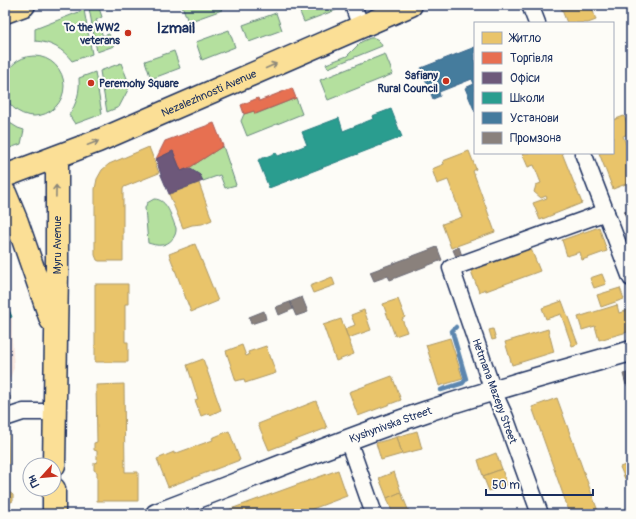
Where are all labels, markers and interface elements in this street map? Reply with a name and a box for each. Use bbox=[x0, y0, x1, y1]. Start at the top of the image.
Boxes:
district label: Izmail bbox=[157, 19, 195, 38]
place label: To the WW2 veterans bbox=[63, 21, 120, 47]
legend bbox=[474, 22, 614, 154]
marker: To the WW2 veterans bbox=[123, 28, 133, 38]
text: Житло bbox=[508, 31, 542, 46]
text: Торгівля bbox=[510, 51, 553, 66]
one-way arrow bbox=[265, 62, 277, 69]
street label: Nezalezhnosti Avenue bbox=[159, 67, 259, 120]
place label: Safiany Rural Council bbox=[377, 69, 438, 95]
text: Офіси bbox=[510, 71, 540, 86]
marker: Safiany Rural Council bbox=[441, 76, 451, 86]
place label: Peremohy Square bbox=[99, 77, 179, 90]
marker: Peremohy Square bbox=[86, 78, 96, 88]
text: Школи bbox=[510, 91, 545, 106]
text: Установи bbox=[510, 111, 559, 126]
text: Промзона bbox=[510, 131, 561, 146]
one-way arrow bbox=[86, 138, 98, 146]
one-way arrow bbox=[52, 185, 60, 198]
street label: Myru Avenue bbox=[51, 215, 64, 274]
street label: Hetmana Mazepy Street bbox=[469, 337, 520, 446]
street label: Kyshynivska Street bbox=[348, 404, 434, 446]
north arrow bbox=[22, 457, 62, 497]
scale bar bbox=[486, 471, 593, 497]
text: Пн bbox=[25, 473, 42, 490]
text: 50 m bbox=[492, 478, 520, 493]

